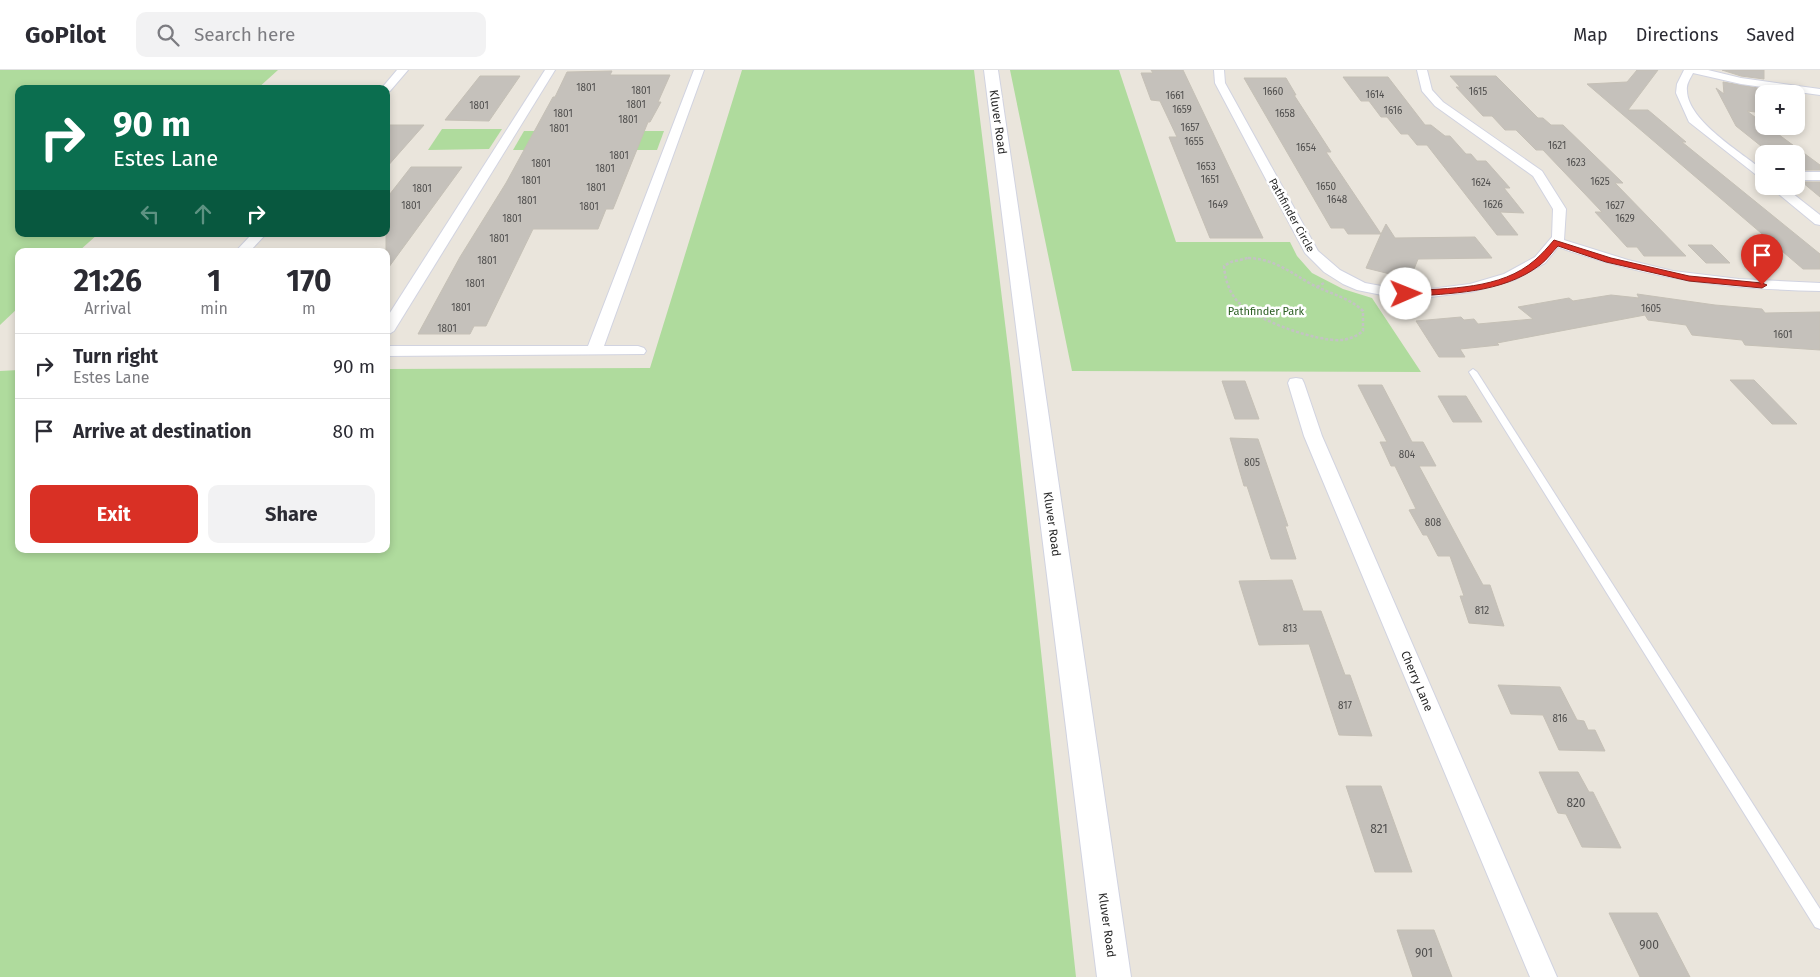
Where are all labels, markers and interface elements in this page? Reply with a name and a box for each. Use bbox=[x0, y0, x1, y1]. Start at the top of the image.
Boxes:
search box bbox=[136, 12, 486, 57]
text: GoPilot bbox=[25, 21, 106, 49]
icon: search bbox=[154, 21, 182, 49]
text: Search here bbox=[194, 23, 295, 46]
text: Map bbox=[1573, 24, 1608, 46]
text: Directions bbox=[1636, 24, 1718, 46]
text: Saved bbox=[1746, 24, 1795, 46]
house number: 1801 bbox=[576, 82, 596, 94]
house number: 1801 bbox=[631, 85, 651, 97]
map controls bbox=[1755, 85, 1805, 195]
button: + bbox=[1755, 85, 1805, 135]
house number: 1660 bbox=[1263, 86, 1284, 98]
house number: 1615 bbox=[1469, 86, 1487, 98]
street label: Kluver Road bbox=[987, 89, 1009, 155]
house number: 1614 bbox=[1366, 89, 1385, 101]
house number: 1661 bbox=[1166, 90, 1184, 102]
house number: 1801 bbox=[626, 99, 646, 111]
house number: 1801 bbox=[469, 100, 489, 112]
text: 90 m bbox=[113, 103, 191, 145]
house number: 1659 bbox=[1172, 104, 1192, 116]
icon: right bbox=[30, 105, 95, 170]
house number: 1616 bbox=[1384, 105, 1402, 117]
house number: 1801 bbox=[553, 108, 573, 120]
house number: 1658 bbox=[1275, 108, 1296, 120]
house number: 1801 bbox=[618, 114, 638, 126]
house number: 1657 bbox=[1181, 122, 1200, 134]
house number: 1801 bbox=[549, 123, 569, 135]
house number: 1655 bbox=[1184, 136, 1204, 148]
house number: 1621 bbox=[1548, 140, 1566, 152]
house number: 1654 bbox=[1296, 142, 1317, 154]
text: Estes Lane bbox=[113, 145, 218, 172]
button: − bbox=[1755, 145, 1805, 195]
house number: 1801 bbox=[609, 150, 629, 162]
house number: 1623 bbox=[1566, 157, 1586, 169]
house number: 1801 bbox=[531, 158, 551, 170]
house number: 1653 bbox=[1196, 161, 1216, 173]
house number: 1801 bbox=[595, 163, 615, 175]
house number: 1651 bbox=[1201, 174, 1219, 186]
house number: 1801 bbox=[521, 175, 541, 187]
street label: Pathfinder Circle bbox=[1266, 176, 1317, 254]
house number: 1625 bbox=[1590, 176, 1610, 188]
house number: 1624 bbox=[1471, 177, 1491, 189]
house number: 1650 bbox=[1316, 181, 1337, 193]
house number: 1801 bbox=[586, 182, 606, 194]
house number: 1801 bbox=[412, 183, 432, 195]
house number: 1648 bbox=[1327, 194, 1348, 206]
house number: 1801 bbox=[517, 195, 537, 207]
house number: 1649 bbox=[1208, 199, 1228, 211]
house number: 1626 bbox=[1483, 199, 1503, 211]
icon: left bbox=[136, 200, 164, 228]
icon: ahead bbox=[189, 200, 217, 228]
icon: right bbox=[242, 200, 270, 228]
house number: 1801 bbox=[401, 200, 421, 212]
house number: 1627 bbox=[1606, 200, 1625, 212]
house number: 1801 bbox=[579, 201, 599, 213]
house number: 1801 bbox=[502, 213, 522, 225]
house number: 1629 bbox=[1615, 213, 1635, 225]
house number: 1801 bbox=[489, 233, 509, 245]
pin bbox=[1741, 234, 1783, 285]
icon: arrive bbox=[1748, 241, 1776, 269]
house number: 1801 bbox=[477, 255, 497, 267]
text: 21:26 bbox=[73, 263, 142, 299]
text: 1 bbox=[207, 263, 221, 299]
text: 170 bbox=[286, 263, 332, 299]
position arrow bbox=[1379, 267, 1431, 319]
house number: 1801 bbox=[465, 278, 485, 290]
text: Arrival bbox=[84, 299, 131, 318]
text: min bbox=[200, 299, 228, 318]
text: m bbox=[302, 299, 316, 318]
house number: 1801 bbox=[451, 302, 471, 314]
house number: 1605 bbox=[1641, 303, 1661, 315]
park label: Pathfinder Park bbox=[1228, 305, 1305, 318]
house number: 1801 bbox=[437, 323, 457, 335]
house number: 1601 bbox=[1773, 329, 1793, 341]
text: Turn right bbox=[73, 345, 158, 368]
icon: right bbox=[30, 352, 58, 380]
text: 90 m bbox=[333, 355, 375, 378]
text: Estes Lane bbox=[73, 368, 150, 387]
icon: arrive bbox=[30, 417, 58, 445]
text: Arrive at destination bbox=[73, 420, 252, 443]
text: 80 m bbox=[333, 420, 375, 443]
house number: 804 bbox=[1399, 449, 1416, 461]
house number: 805 bbox=[1244, 457, 1260, 469]
button: Exit bbox=[30, 485, 198, 543]
button: Share bbox=[208, 485, 375, 543]
street label: Kluver Road bbox=[1041, 491, 1063, 557]
house number: 808 bbox=[1425, 517, 1442, 529]
house number: 812 bbox=[1475, 605, 1489, 617]
house number: 813 bbox=[1283, 623, 1297, 635]
street label: Cherry Lane bbox=[1398, 649, 1436, 713]
house number: 817 bbox=[1338, 700, 1353, 712]
house number: 816 bbox=[1553, 713, 1567, 725]
house number: 820 bbox=[1566, 796, 1586, 810]
house number: 821 bbox=[1370, 822, 1388, 836]
street label: Kluver Road bbox=[1096, 892, 1118, 958]
house number: 900 bbox=[1639, 938, 1659, 952]
house number: 901 bbox=[1415, 946, 1433, 960]

